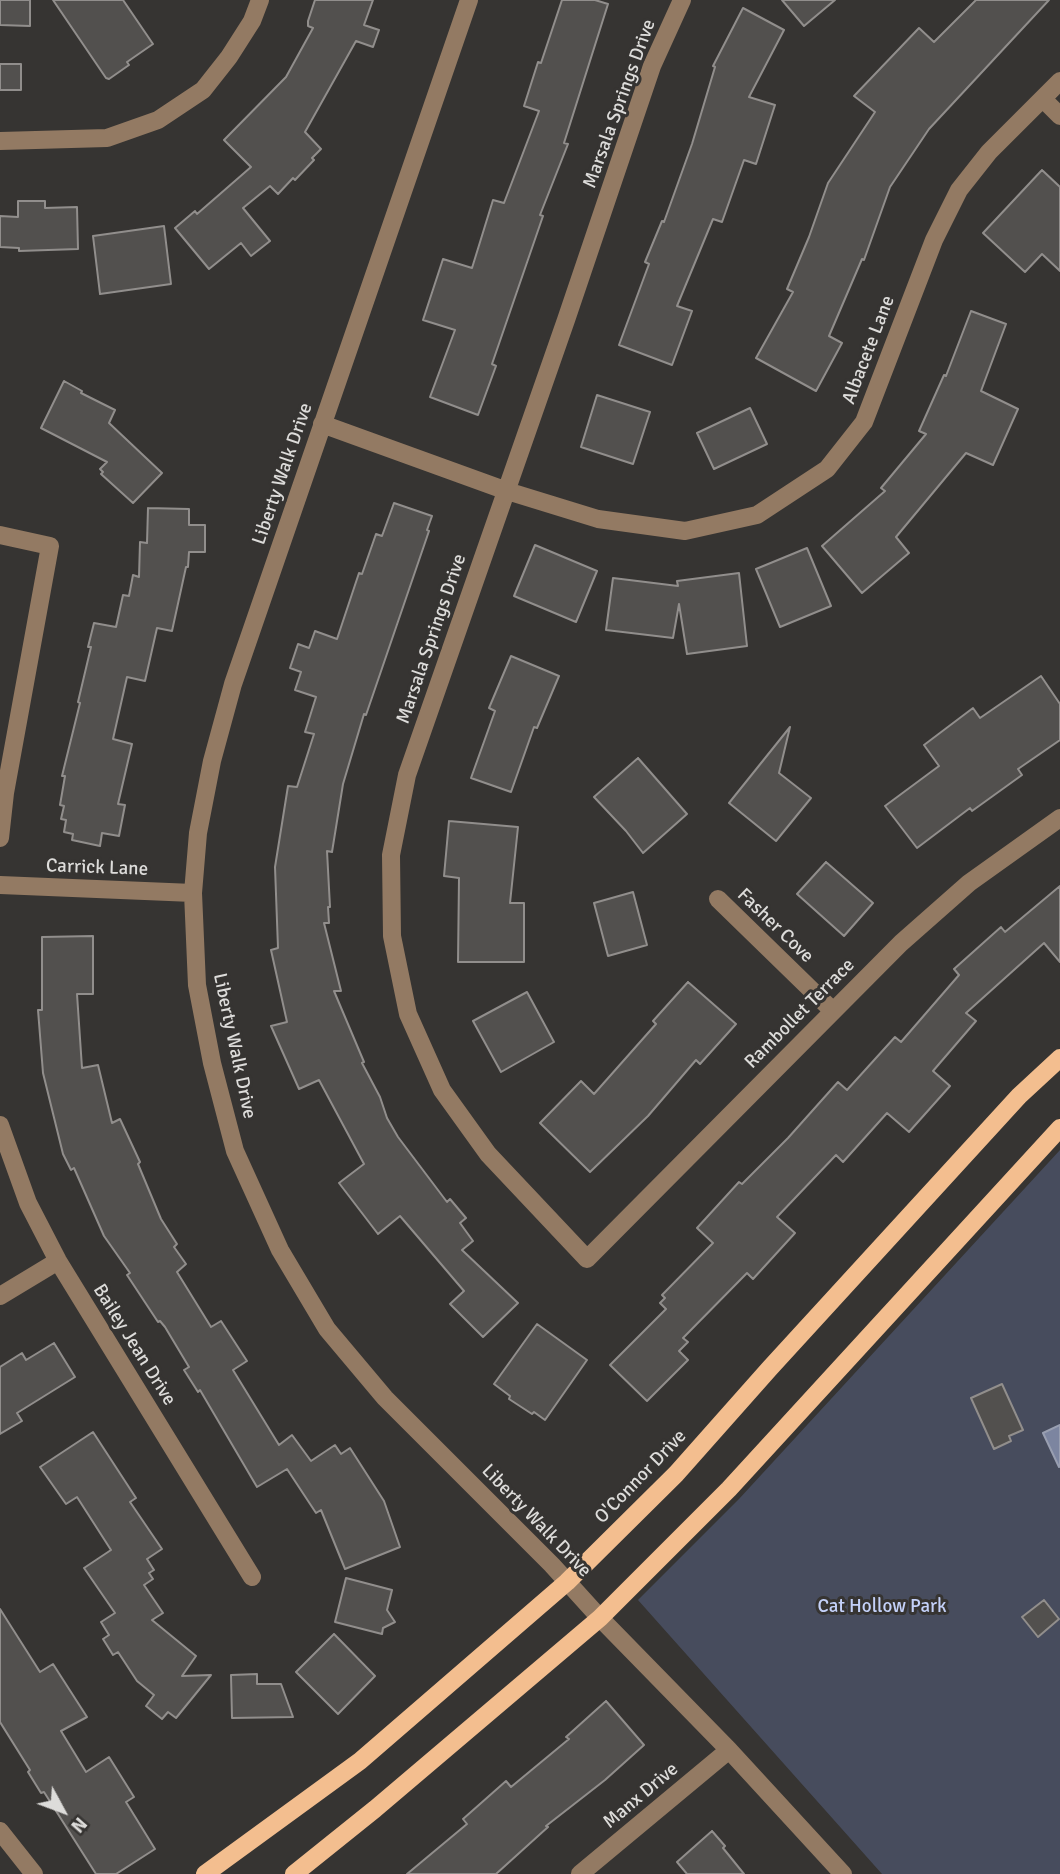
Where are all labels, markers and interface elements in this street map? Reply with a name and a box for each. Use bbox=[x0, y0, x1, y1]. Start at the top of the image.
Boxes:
street label: Marsala Springs Drive bbox=[579, 17, 661, 191]
street label: Albacete Lane bbox=[838, 293, 900, 407]
street label: Liberty Walk Drive bbox=[248, 400, 318, 548]
street label: Marsala Springs Drive bbox=[392, 551, 472, 727]
street label: Carrick Lane bbox=[45, 855, 149, 881]
street label: Fasher Cove bbox=[732, 884, 818, 968]
street label: Rambollet Terrace bbox=[740, 954, 860, 1074]
street label: Liberty Walk Drive bbox=[207, 971, 261, 1121]
street label: Bailey Jean Drive bbox=[88, 1280, 180, 1410]
street label: O'Connor Drive bbox=[590, 1425, 692, 1529]
street label: Liberty Walk Drive bbox=[476, 1460, 596, 1582]
park label: Cat Hollow Park bbox=[817, 1596, 947, 1618]
street label: Manx Drive bbox=[599, 1758, 683, 1834]
north arrow bbox=[28, 1776, 98, 1846]
text: N bbox=[65, 1812, 92, 1838]

